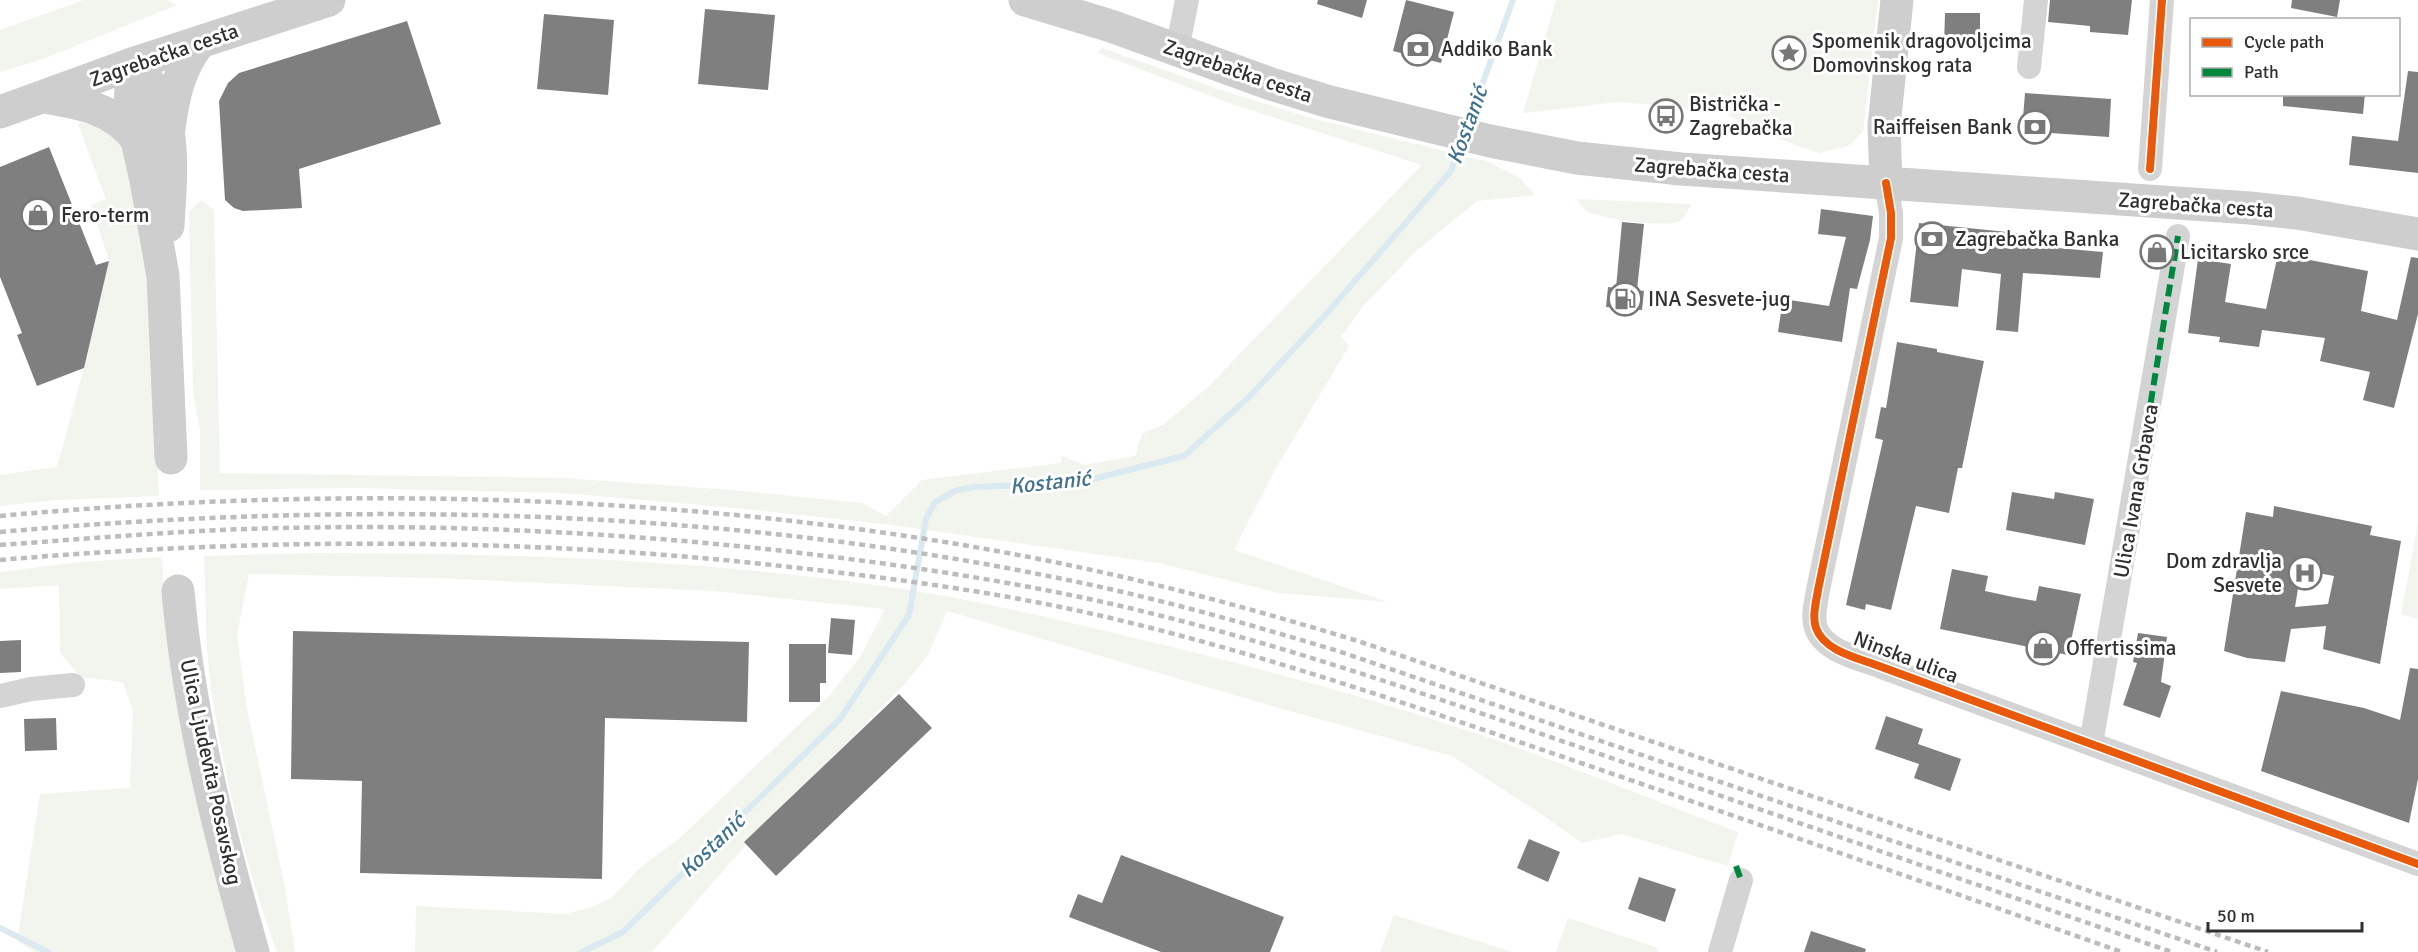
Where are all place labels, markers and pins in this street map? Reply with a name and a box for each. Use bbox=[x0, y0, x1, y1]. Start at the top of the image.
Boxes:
place label: Spomenik dragovoljcima Domovinskog rata bbox=[1812, 28, 2032, 78]
bank icon: Addiko Bank bbox=[1400, 31, 1436, 67]
place icon: Spomenik dragovoljcima Domovinskog rata bbox=[1771, 35, 1807, 71]
place label: Addiko Bank bbox=[1441, 36, 1553, 62]
place label: Bistrička - Zagrebačka bbox=[1689, 91, 1793, 141]
bus stop icon: Bistrička - Zagrebačka bbox=[1648, 98, 1684, 134]
bank icon: Raiffeisen Bank bbox=[2017, 109, 2053, 145]
place label: Raiffeisen Bank bbox=[1873, 114, 2012, 140]
shop icon: Fero-term bbox=[20, 197, 56, 233]
place label: Fero-term bbox=[61, 202, 150, 228]
bank icon: Zagrebačka Banka bbox=[1914, 221, 1950, 257]
place label: Zagrebačka Banka bbox=[1955, 226, 2119, 252]
shop icon: Licitarsko srce bbox=[2139, 234, 2175, 270]
place label: Licitarsko srce bbox=[2180, 239, 2309, 265]
fuel station icon: INA Sesvete-jug bbox=[1607, 281, 1643, 317]
place label: INA Sesvete-jug bbox=[1648, 286, 1790, 312]
place label: Dom zdravlja Sesvete bbox=[2166, 548, 2282, 598]
hospital icon: Dom zdravlja Sesvete bbox=[2287, 555, 2323, 591]
shop icon: Offertissima bbox=[2025, 630, 2061, 666]
place label: Offertissima bbox=[2066, 635, 2177, 661]

